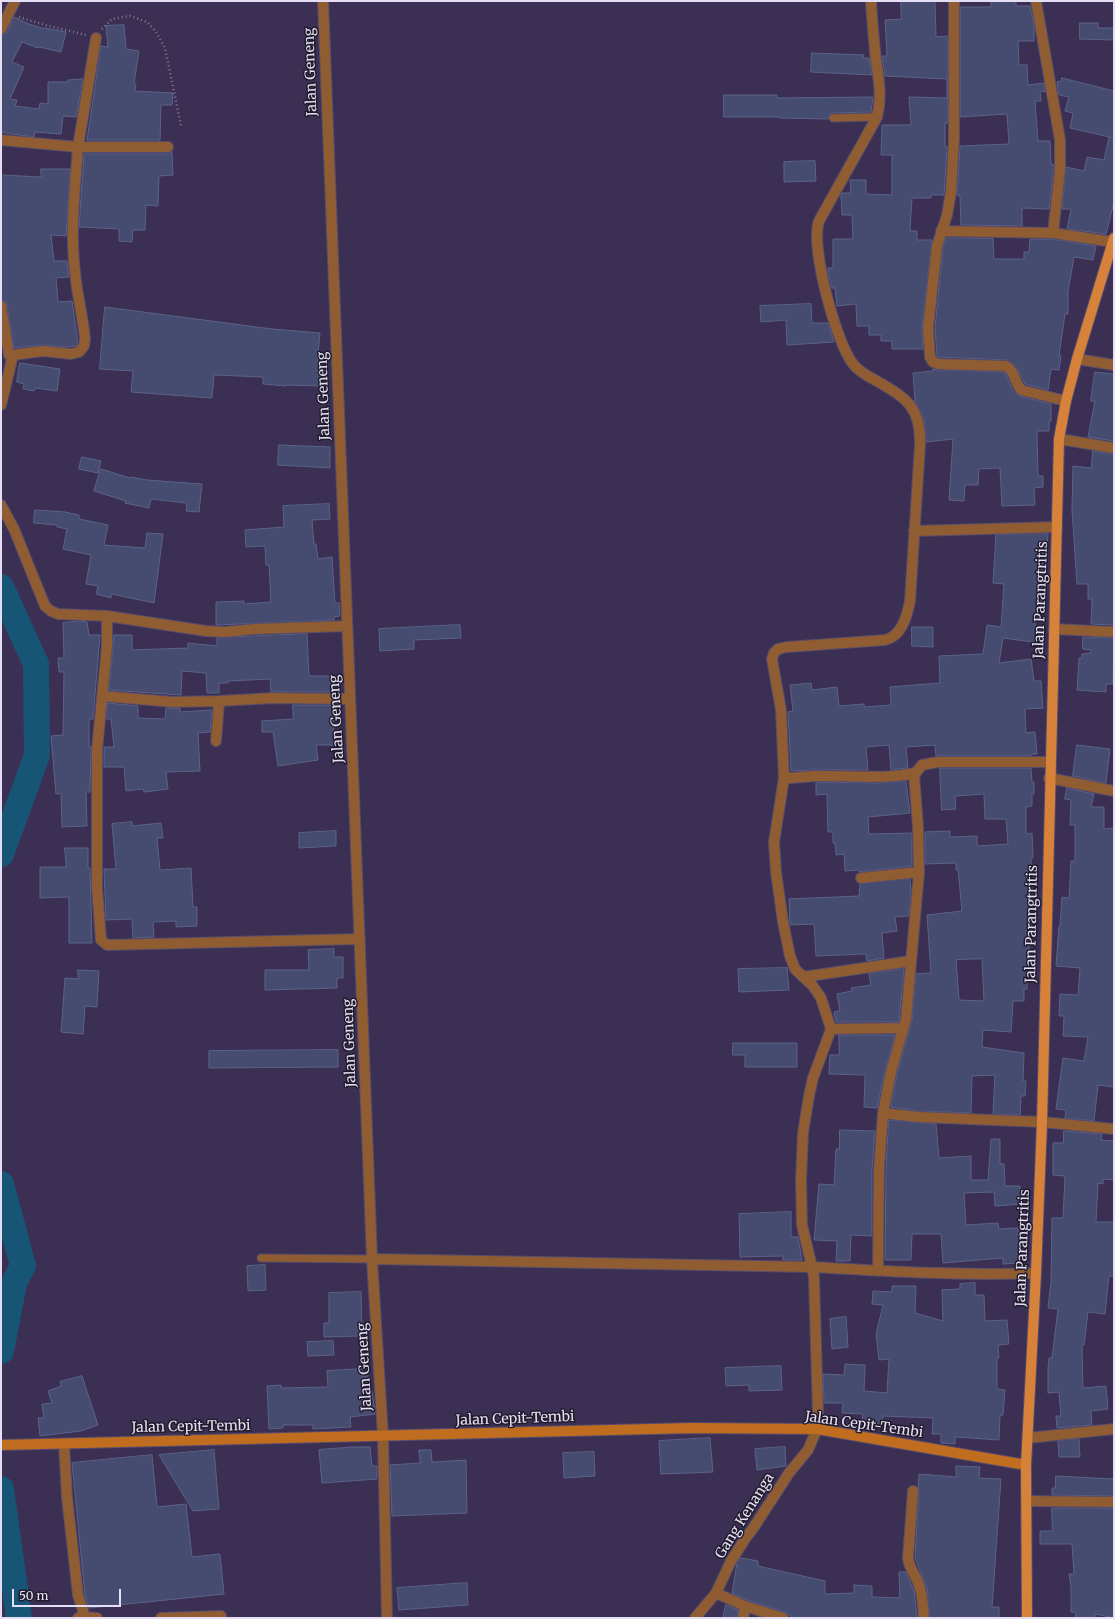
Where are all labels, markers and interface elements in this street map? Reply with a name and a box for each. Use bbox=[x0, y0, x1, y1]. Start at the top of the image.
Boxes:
street label: Jalan Geneng bbox=[301, 27, 321, 117]
street label: Jalan Geneng bbox=[314, 351, 334, 441]
street label: Jalan Parangtritis bbox=[1031, 541, 1051, 659]
street label: Jalan Geneng bbox=[326, 674, 348, 764]
street label: Jalan Parangtritis bbox=[1023, 865, 1041, 983]
street label: Jalan Geneng bbox=[340, 998, 360, 1088]
street label: Jalan Parangtritis bbox=[1013, 1189, 1033, 1307]
street label: Jalan Geneng bbox=[354, 1322, 376, 1412]
street label: Jalan Cepit-Tembi bbox=[804, 1408, 924, 1442]
street label: Jalan Cepit-Tembi bbox=[455, 1409, 575, 1429]
street label: Jalan Cepit-Tembi bbox=[131, 1418, 251, 1436]
street label: Gang Kenanga bbox=[712, 1470, 778, 1562]
scale bar bbox=[14, 1581, 123, 1607]
text: 50 m bbox=[19, 1588, 48, 1603]

